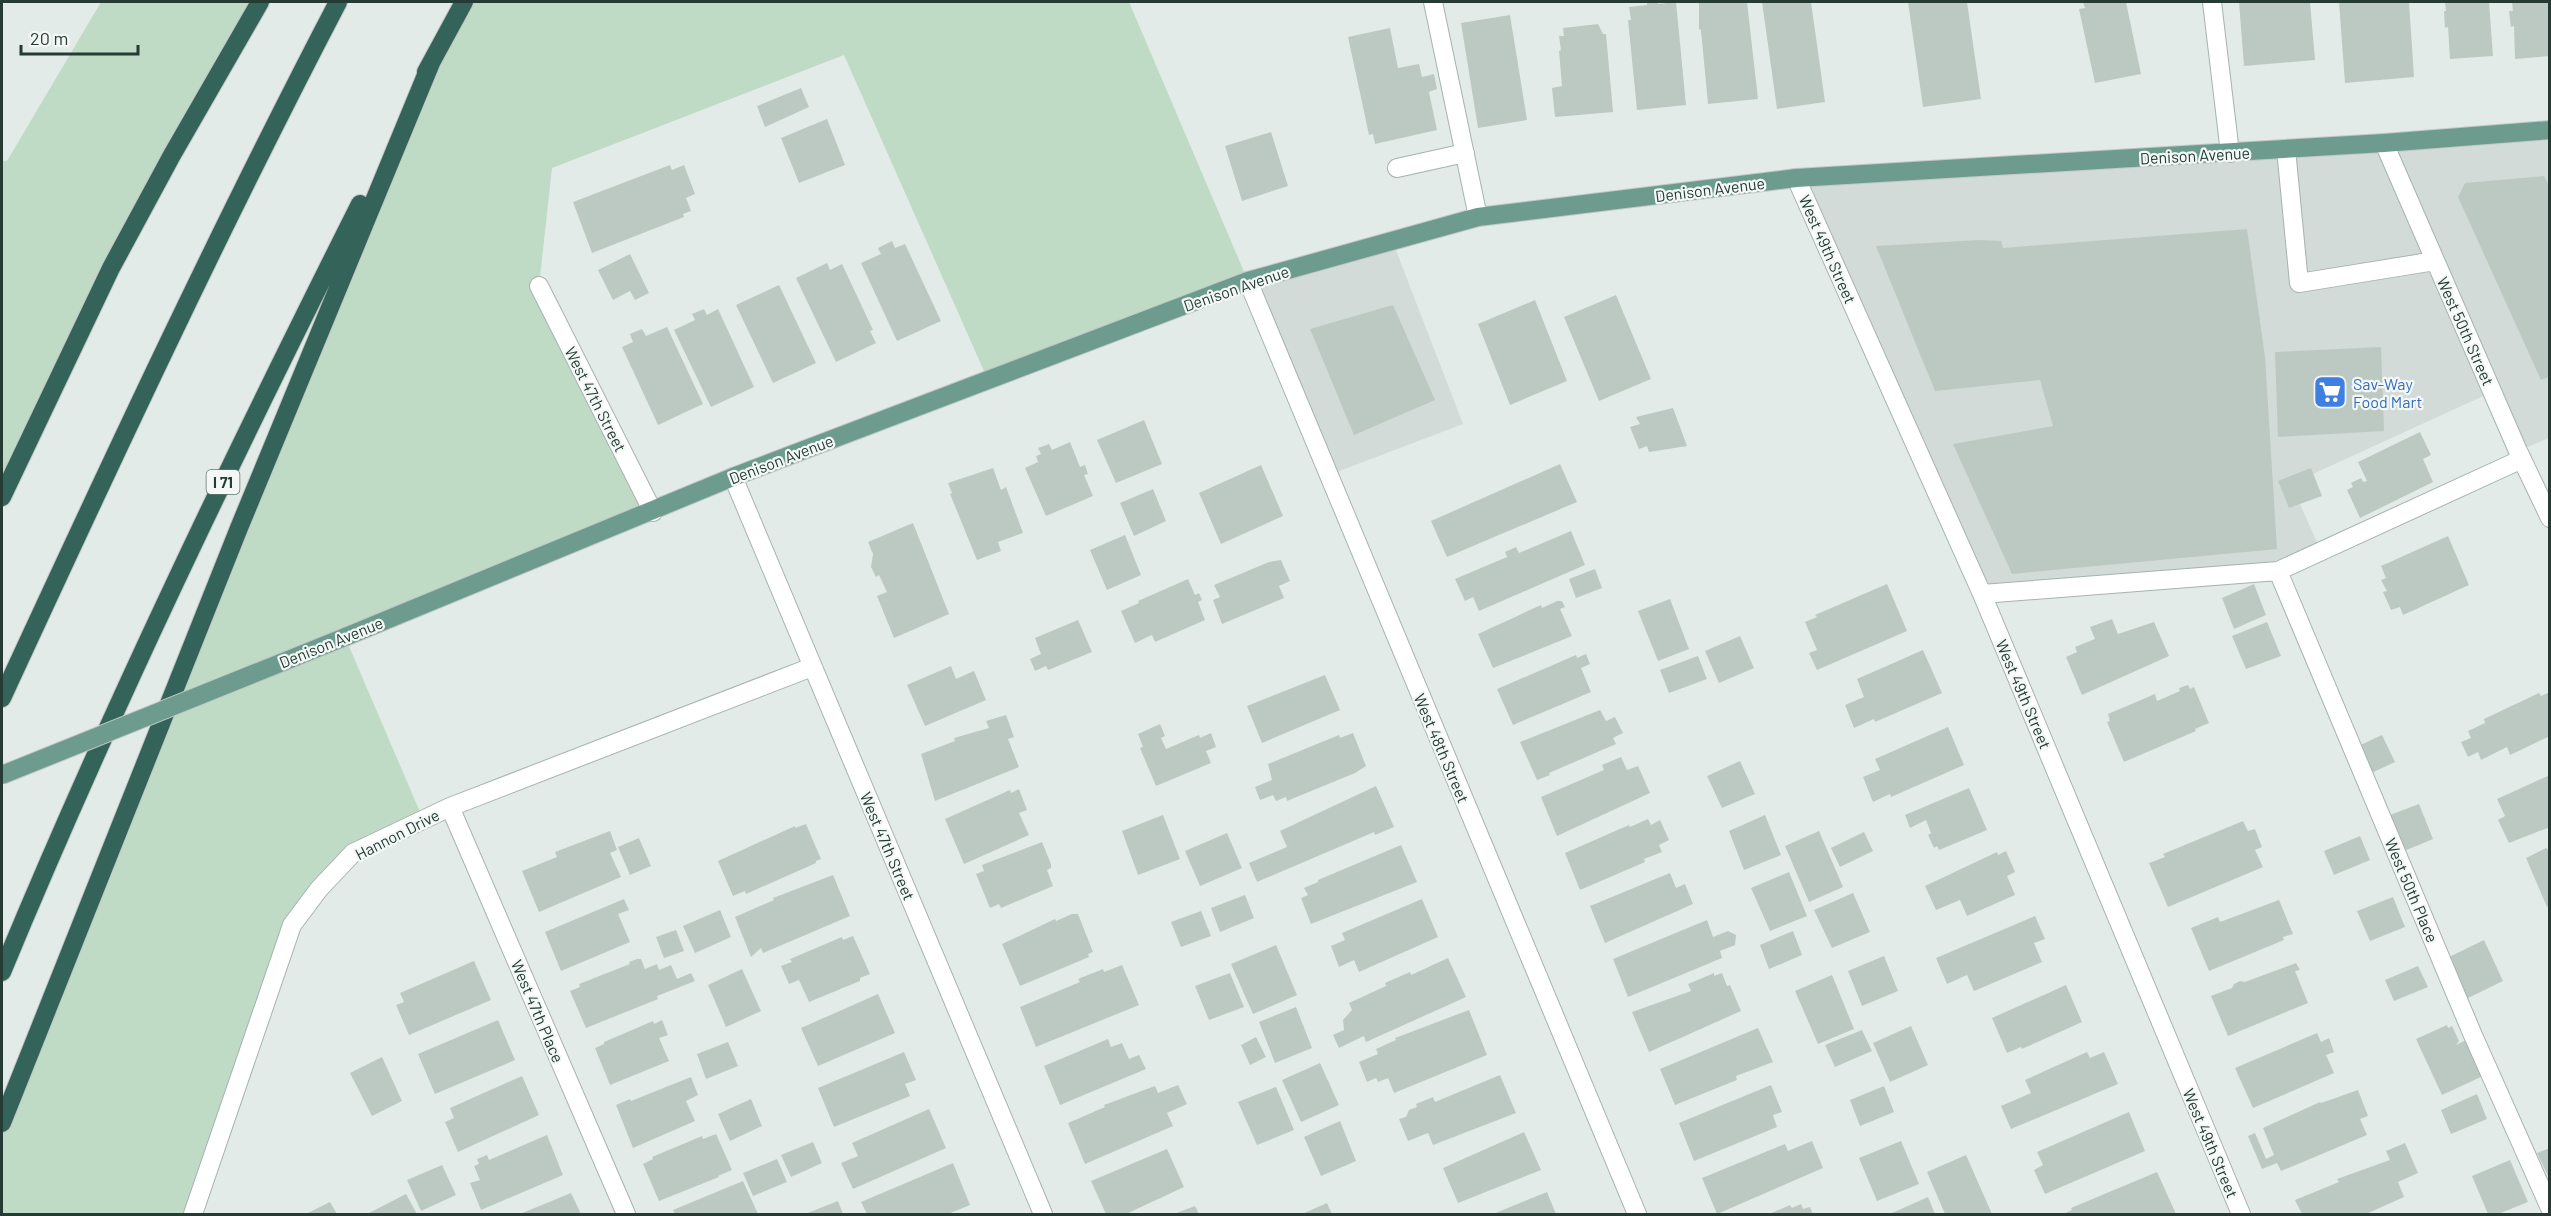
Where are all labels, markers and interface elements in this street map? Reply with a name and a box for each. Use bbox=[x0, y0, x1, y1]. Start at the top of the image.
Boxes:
scale bar bbox=[21, 18, 138, 56]
text: 20 m bbox=[30, 27, 68, 49]
street label: Denison Avenue bbox=[2139, 143, 2251, 167]
street label: Denison Avenue bbox=[1654, 173, 1766, 205]
street label: West 49th Street bbox=[1796, 192, 1860, 306]
street label: Denison Avenue bbox=[1181, 261, 1291, 315]
street label: West 50th Street bbox=[2434, 274, 2498, 388]
street label: West 47th Street bbox=[561, 343, 631, 455]
supermarket icon: Sav-Way Food Mart bbox=[2312, 374, 2348, 410]
place label: Sav-Way Food Mart bbox=[2353, 374, 2422, 411]
street label: Denison Avenue bbox=[726, 430, 836, 488]
road number: I 71 bbox=[206, 470, 240, 494]
street label: Denison Avenue bbox=[276, 613, 386, 671]
street label: West 49th Street bbox=[1992, 637, 2056, 751]
street label: West 48th Street bbox=[1410, 691, 1474, 805]
street label: West 47th Street bbox=[857, 789, 919, 903]
street label: Hannon Drive bbox=[352, 805, 442, 863]
street label: West 50th Place bbox=[2381, 835, 2443, 945]
street label: West 47th Place bbox=[508, 957, 568, 1065]
street label: West 49th Street bbox=[2179, 1086, 2243, 1200]

